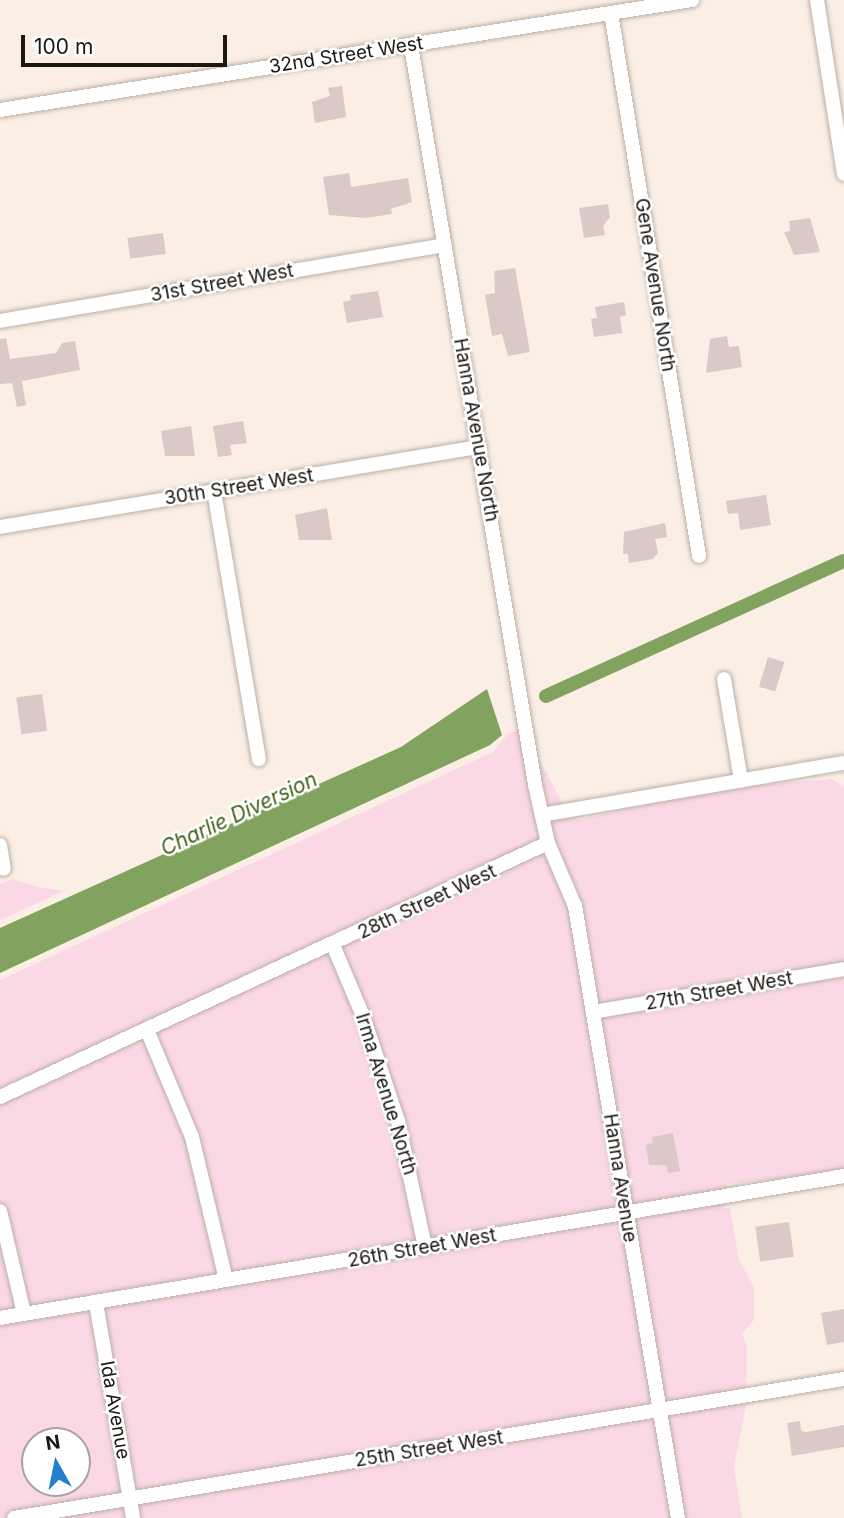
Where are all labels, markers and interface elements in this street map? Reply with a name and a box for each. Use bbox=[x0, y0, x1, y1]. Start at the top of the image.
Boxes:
scale bar bbox=[24, 21, 231, 65]
street label: 32nd Street West bbox=[267, 32, 425, 78]
text: 100 m bbox=[34, 34, 93, 59]
street label: Gene Avenue North bbox=[630, 197, 680, 373]
street label: 31st Street West bbox=[149, 259, 295, 307]
street label: Hanna Avenue North bbox=[449, 336, 503, 524]
street label: 30th Street West bbox=[163, 464, 315, 510]
water label: Charlie Diversion bbox=[157, 767, 321, 861]
street label: 28th Street West bbox=[354, 860, 500, 944]
street label: 27th Street West bbox=[644, 967, 794, 1015]
street label: Irma Avenue North bbox=[351, 1010, 421, 1178]
street label: Hanna Avenue bbox=[599, 1112, 641, 1244]
street label: 26th Street West bbox=[346, 1224, 498, 1272]
street label: Ida Avenue bbox=[95, 1359, 135, 1461]
street label: 25th Street West bbox=[353, 1426, 505, 1472]
north arrow bbox=[21, 1427, 91, 1497]
text: N bbox=[44, 1430, 62, 1455]

